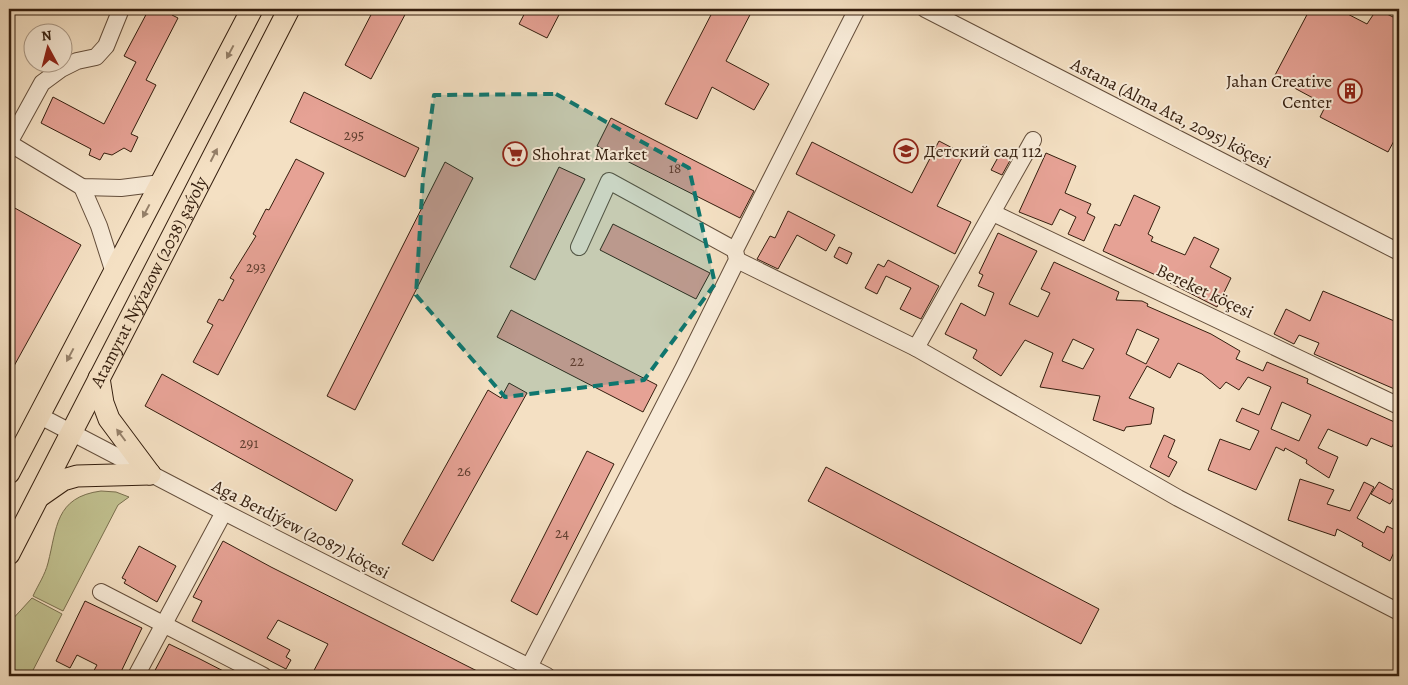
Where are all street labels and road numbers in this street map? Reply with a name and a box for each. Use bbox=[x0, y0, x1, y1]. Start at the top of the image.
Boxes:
street label: Astana (Alma Ata, 2095) köçesi bbox=[1066, 52, 1275, 174]
street label: Atamyrat Nyýazow (2038) şaýoly bbox=[84, 171, 213, 392]
street label: Bereket köçesi bbox=[1152, 258, 1258, 324]
street label: Aga Berdiýew (2087) köçesi bbox=[207, 473, 394, 584]

